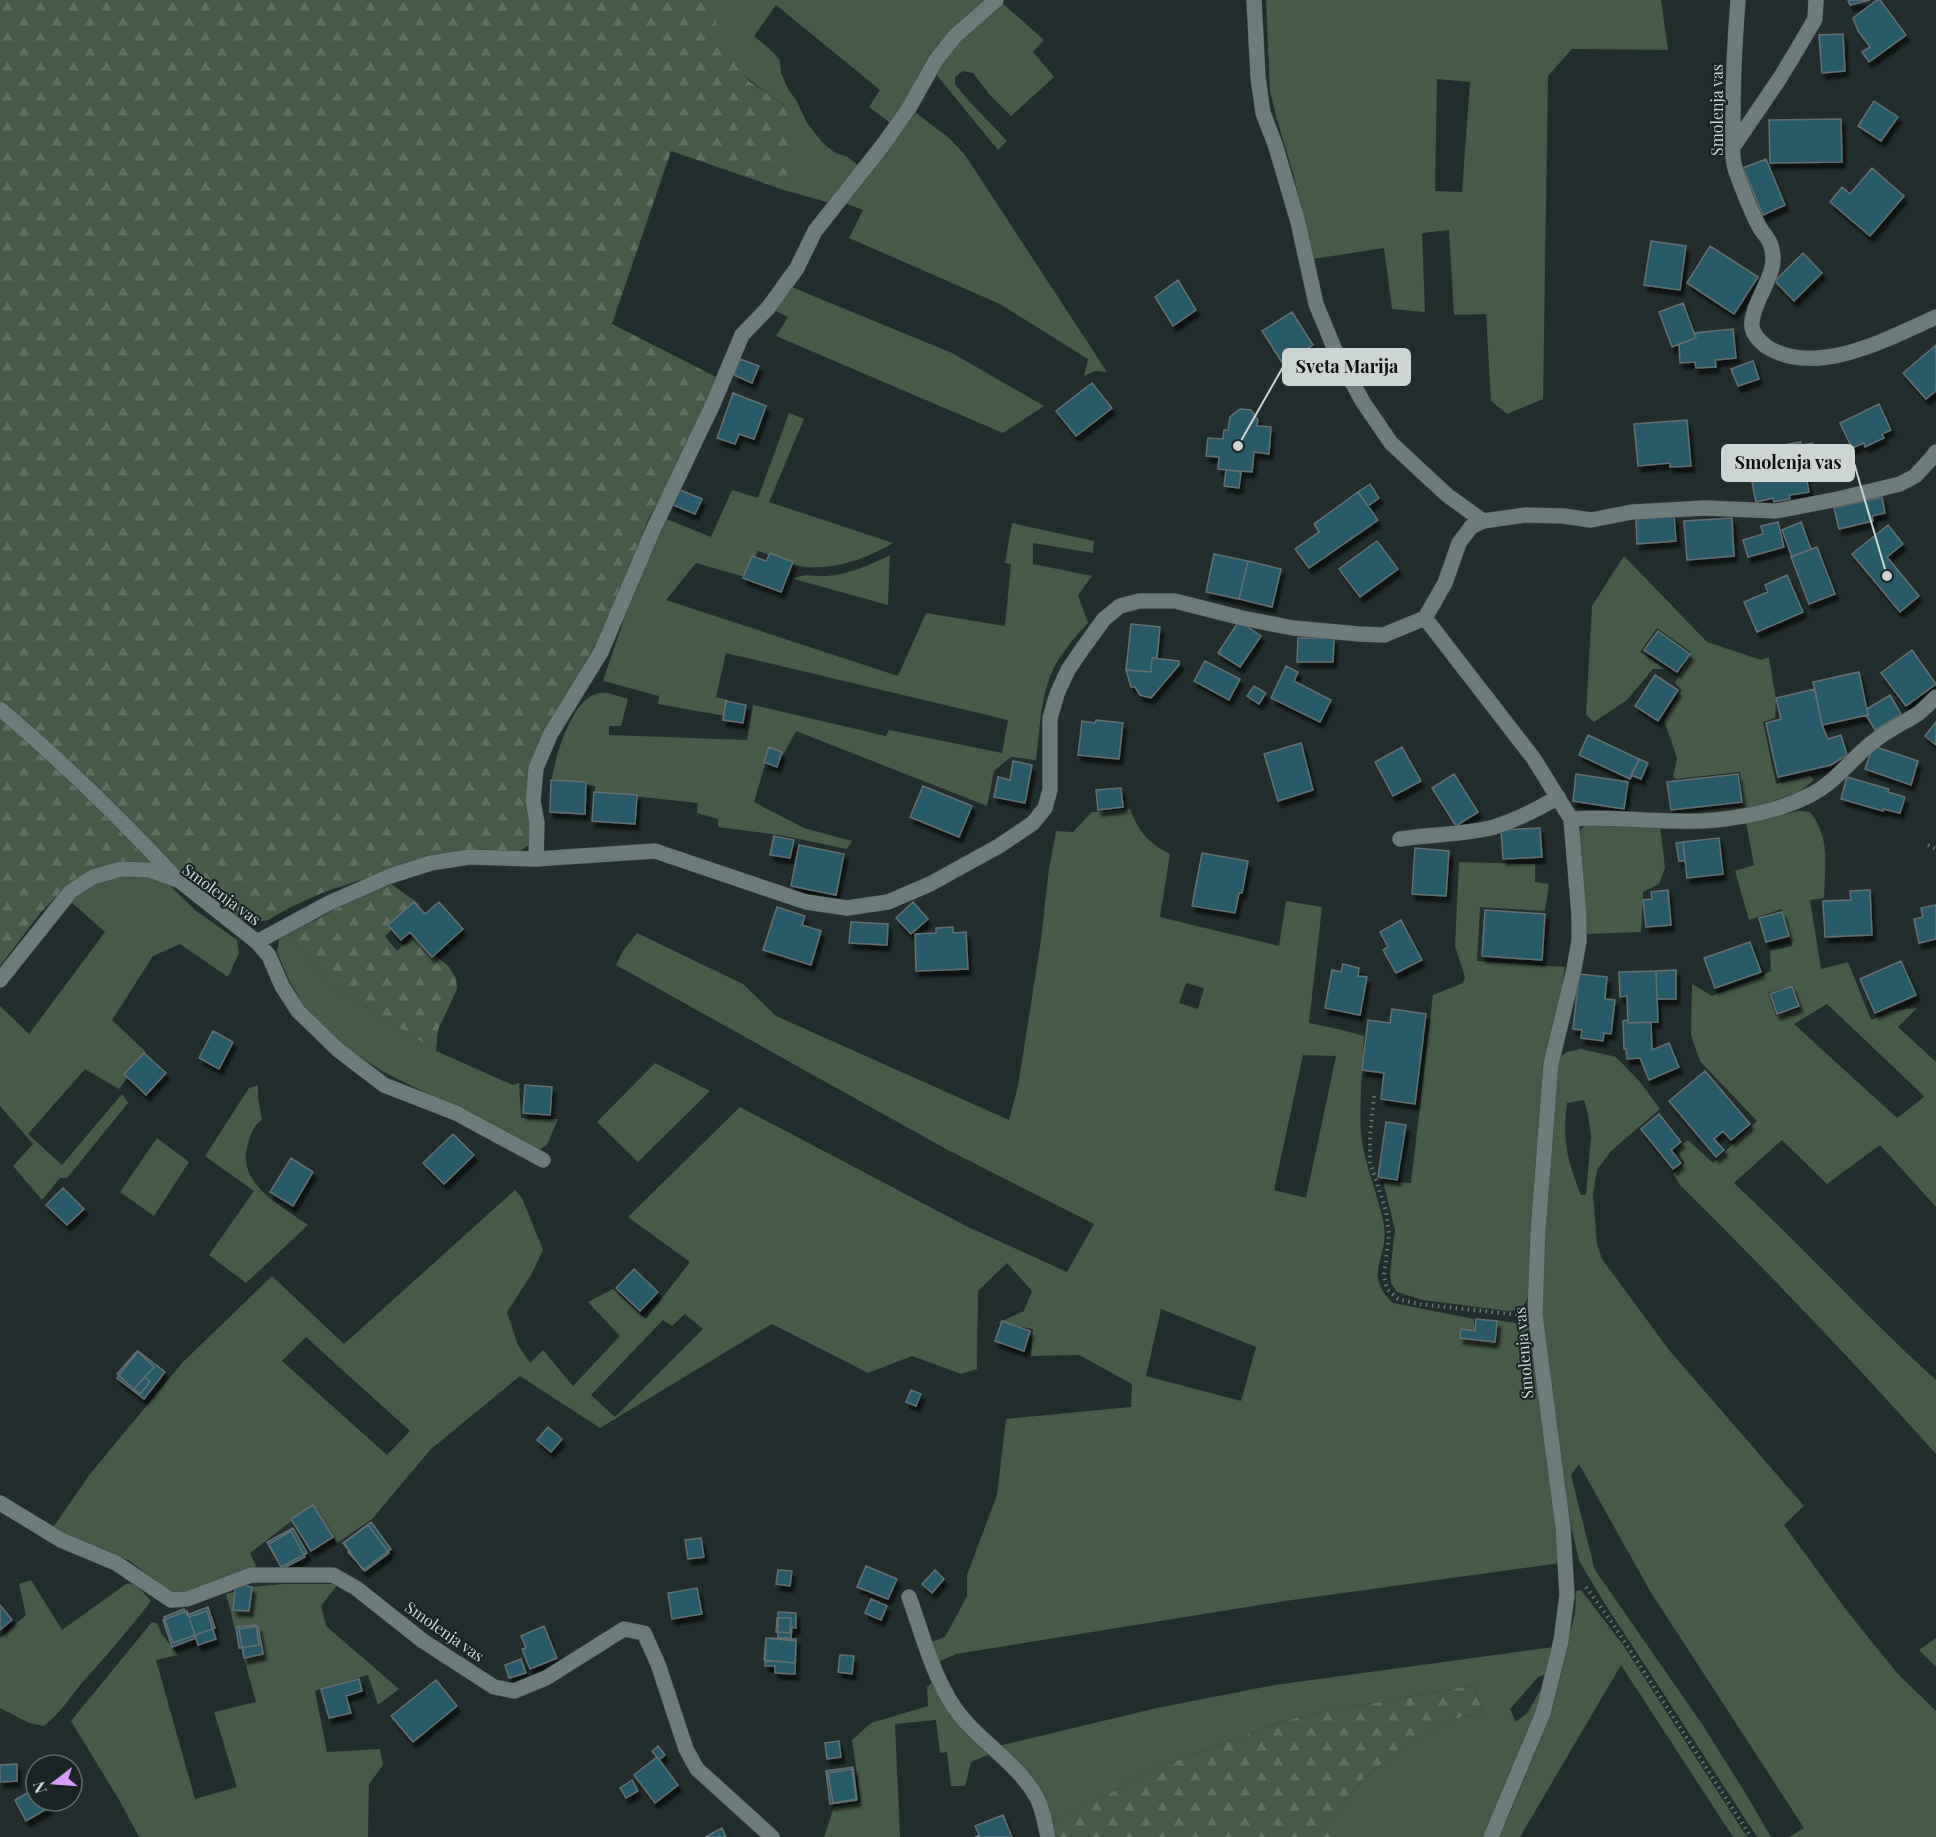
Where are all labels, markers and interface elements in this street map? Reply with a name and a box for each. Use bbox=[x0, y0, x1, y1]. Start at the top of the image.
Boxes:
street label: Smolenja vas bbox=[1706, 64, 1727, 156]
callout: Sveta Marija bbox=[1283, 349, 1410, 385]
text: Sveta Marija bbox=[1296, 354, 1399, 378]
callout: Smolenja vas bbox=[1722, 445, 1854, 481]
text: Smolenja vas bbox=[1734, 450, 1842, 474]
street label: Smolenja vas bbox=[179, 858, 265, 930]
street label: Smolenja vas bbox=[1509, 1306, 1537, 1400]
street label: Smolenja vas bbox=[401, 1596, 489, 1666]
north arrow bbox=[24, 1753, 84, 1813]
text: N bbox=[27, 1779, 51, 1796]

